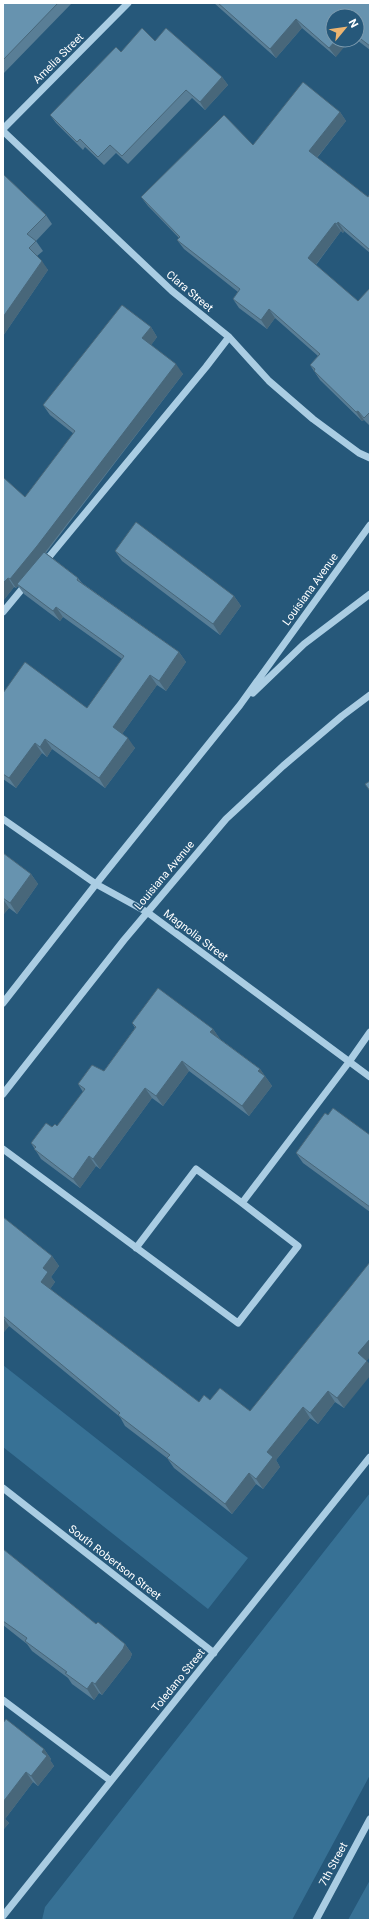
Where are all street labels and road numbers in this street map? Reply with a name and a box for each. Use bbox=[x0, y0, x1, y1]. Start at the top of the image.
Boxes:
street label: Amelia Street bbox=[31, 30, 86, 86]
street label: Clara Street bbox=[164, 268, 216, 315]
street label: Louisiana Avenue bbox=[280, 551, 341, 628]
street label: Louisiana Avenue bbox=[132, 838, 197, 912]
street label: Magnolia Street bbox=[161, 907, 231, 964]
street label: South Robertson Street bbox=[66, 1522, 164, 1603]
street label: Toledano Street bbox=[149, 1646, 208, 1714]
street label: 7th Street bbox=[317, 1840, 351, 1888]

